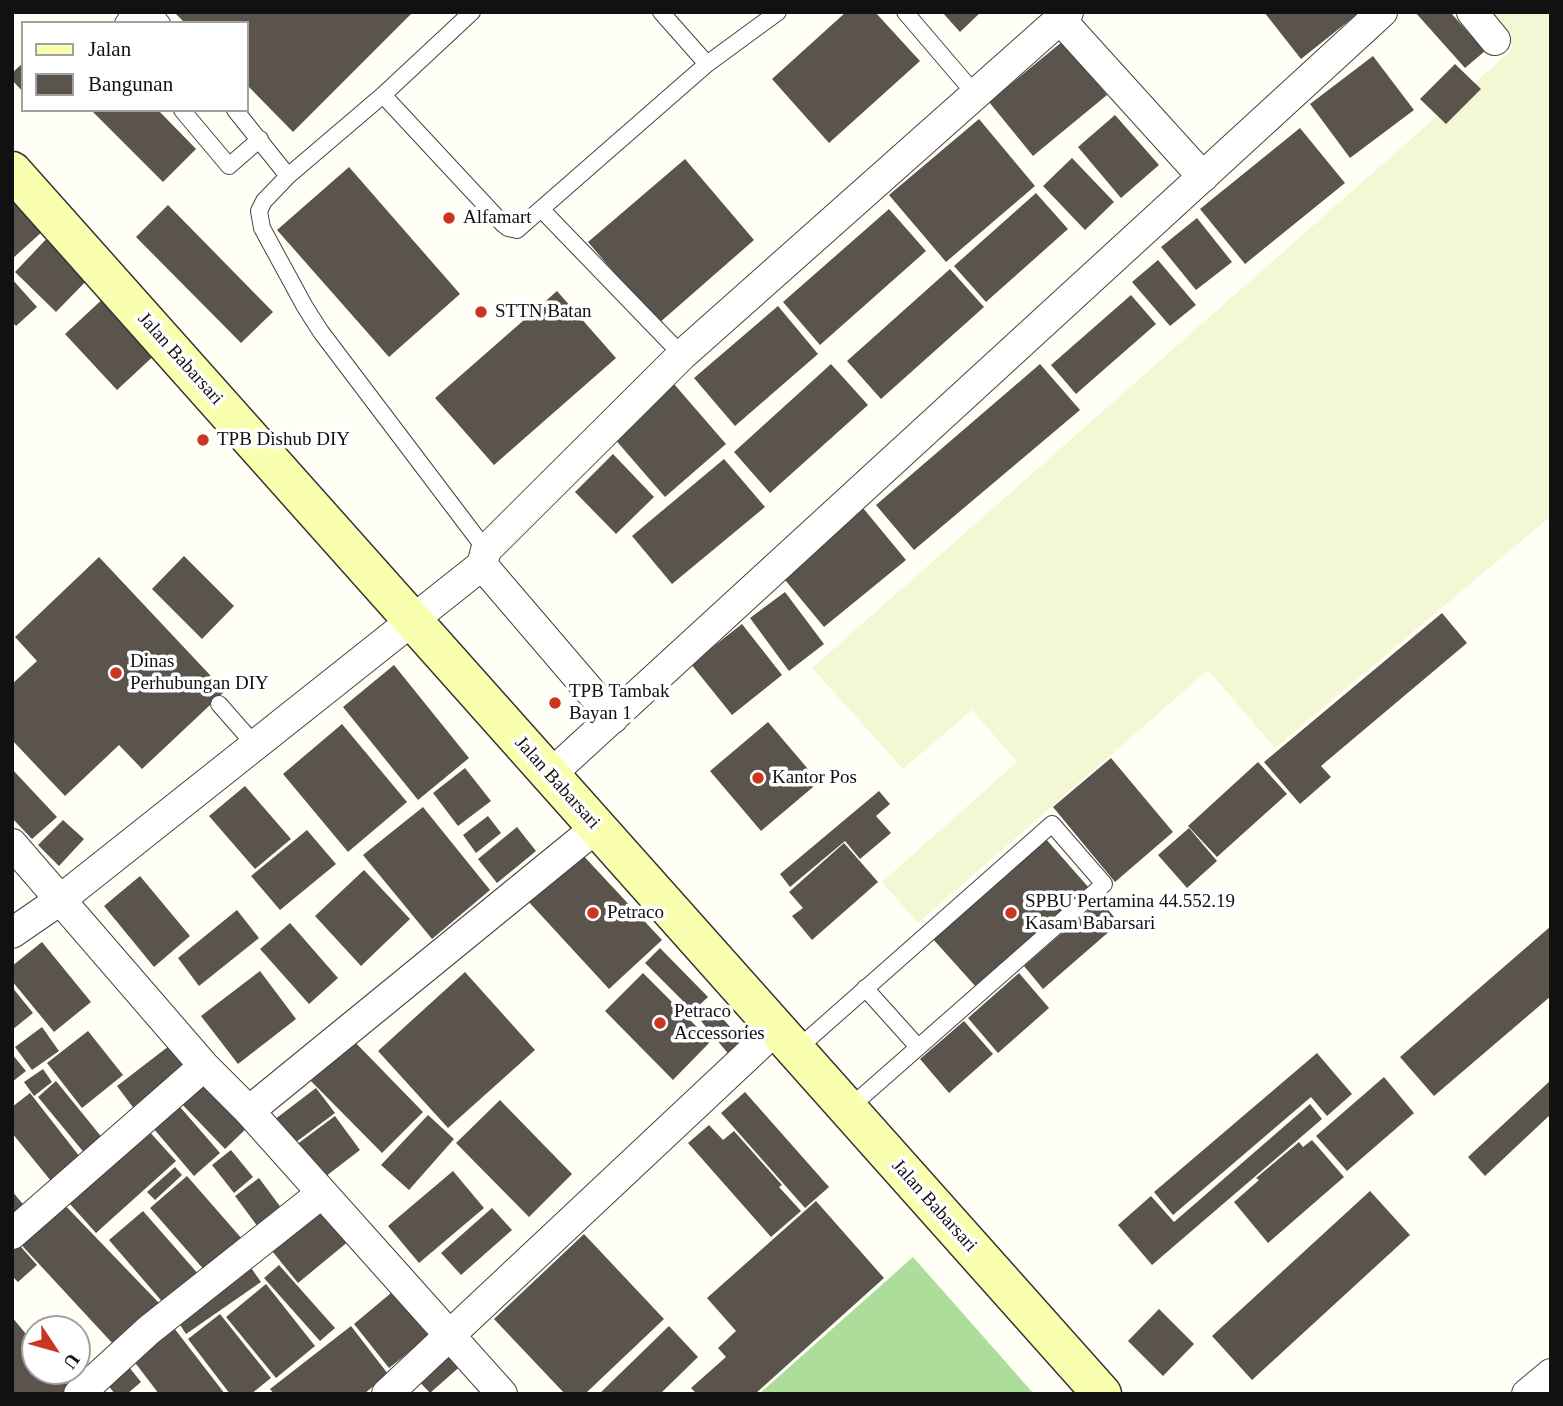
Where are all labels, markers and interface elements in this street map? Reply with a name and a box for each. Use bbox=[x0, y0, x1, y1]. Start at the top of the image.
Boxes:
legend bbox=[21, 21, 248, 112]
text: Jalan bbox=[88, 37, 131, 61]
text: Bangunan bbox=[88, 72, 173, 96]
place label: Alfamart bbox=[463, 207, 532, 229]
marker: Alfamart bbox=[441, 210, 457, 226]
place label: STTN Batan bbox=[495, 301, 592, 323]
marker: STTN Batan bbox=[473, 304, 489, 320]
street label: Jalan Babarsari bbox=[133, 308, 227, 410]
place label: TPB Dishub DIY bbox=[217, 429, 350, 451]
marker: TPB Dishub DIY bbox=[195, 432, 211, 448]
place label: Dinas Perhubungan DIY bbox=[130, 651, 269, 695]
marker: Dinas Perhubungan DIY bbox=[108, 665, 124, 681]
place label: TPB Tambak Bayan 1 bbox=[569, 681, 670, 725]
marker: TPB Tambak Bayan 1 bbox=[547, 695, 563, 711]
street label: Jalan Babarsari bbox=[510, 732, 604, 834]
place label: Kantor Pos bbox=[772, 767, 857, 789]
marker: Kantor Pos bbox=[750, 770, 766, 786]
place label: SPBU Pertamina 44.552.19 Kasam Babarsari bbox=[1025, 891, 1235, 935]
place label: Petraco bbox=[607, 902, 664, 924]
marker: Petraco bbox=[585, 905, 601, 921]
marker: SPBU Pertamina 44.552.19 Kasam Babarsari bbox=[1003, 905, 1019, 921]
place label: Petraco Accessories bbox=[674, 1001, 765, 1045]
marker: Petraco Accessories bbox=[652, 1015, 668, 1031]
street label: Jalan Babarsari bbox=[887, 1155, 981, 1257]
north arrow bbox=[21, 1315, 91, 1385]
text: U bbox=[59, 1350, 84, 1373]

